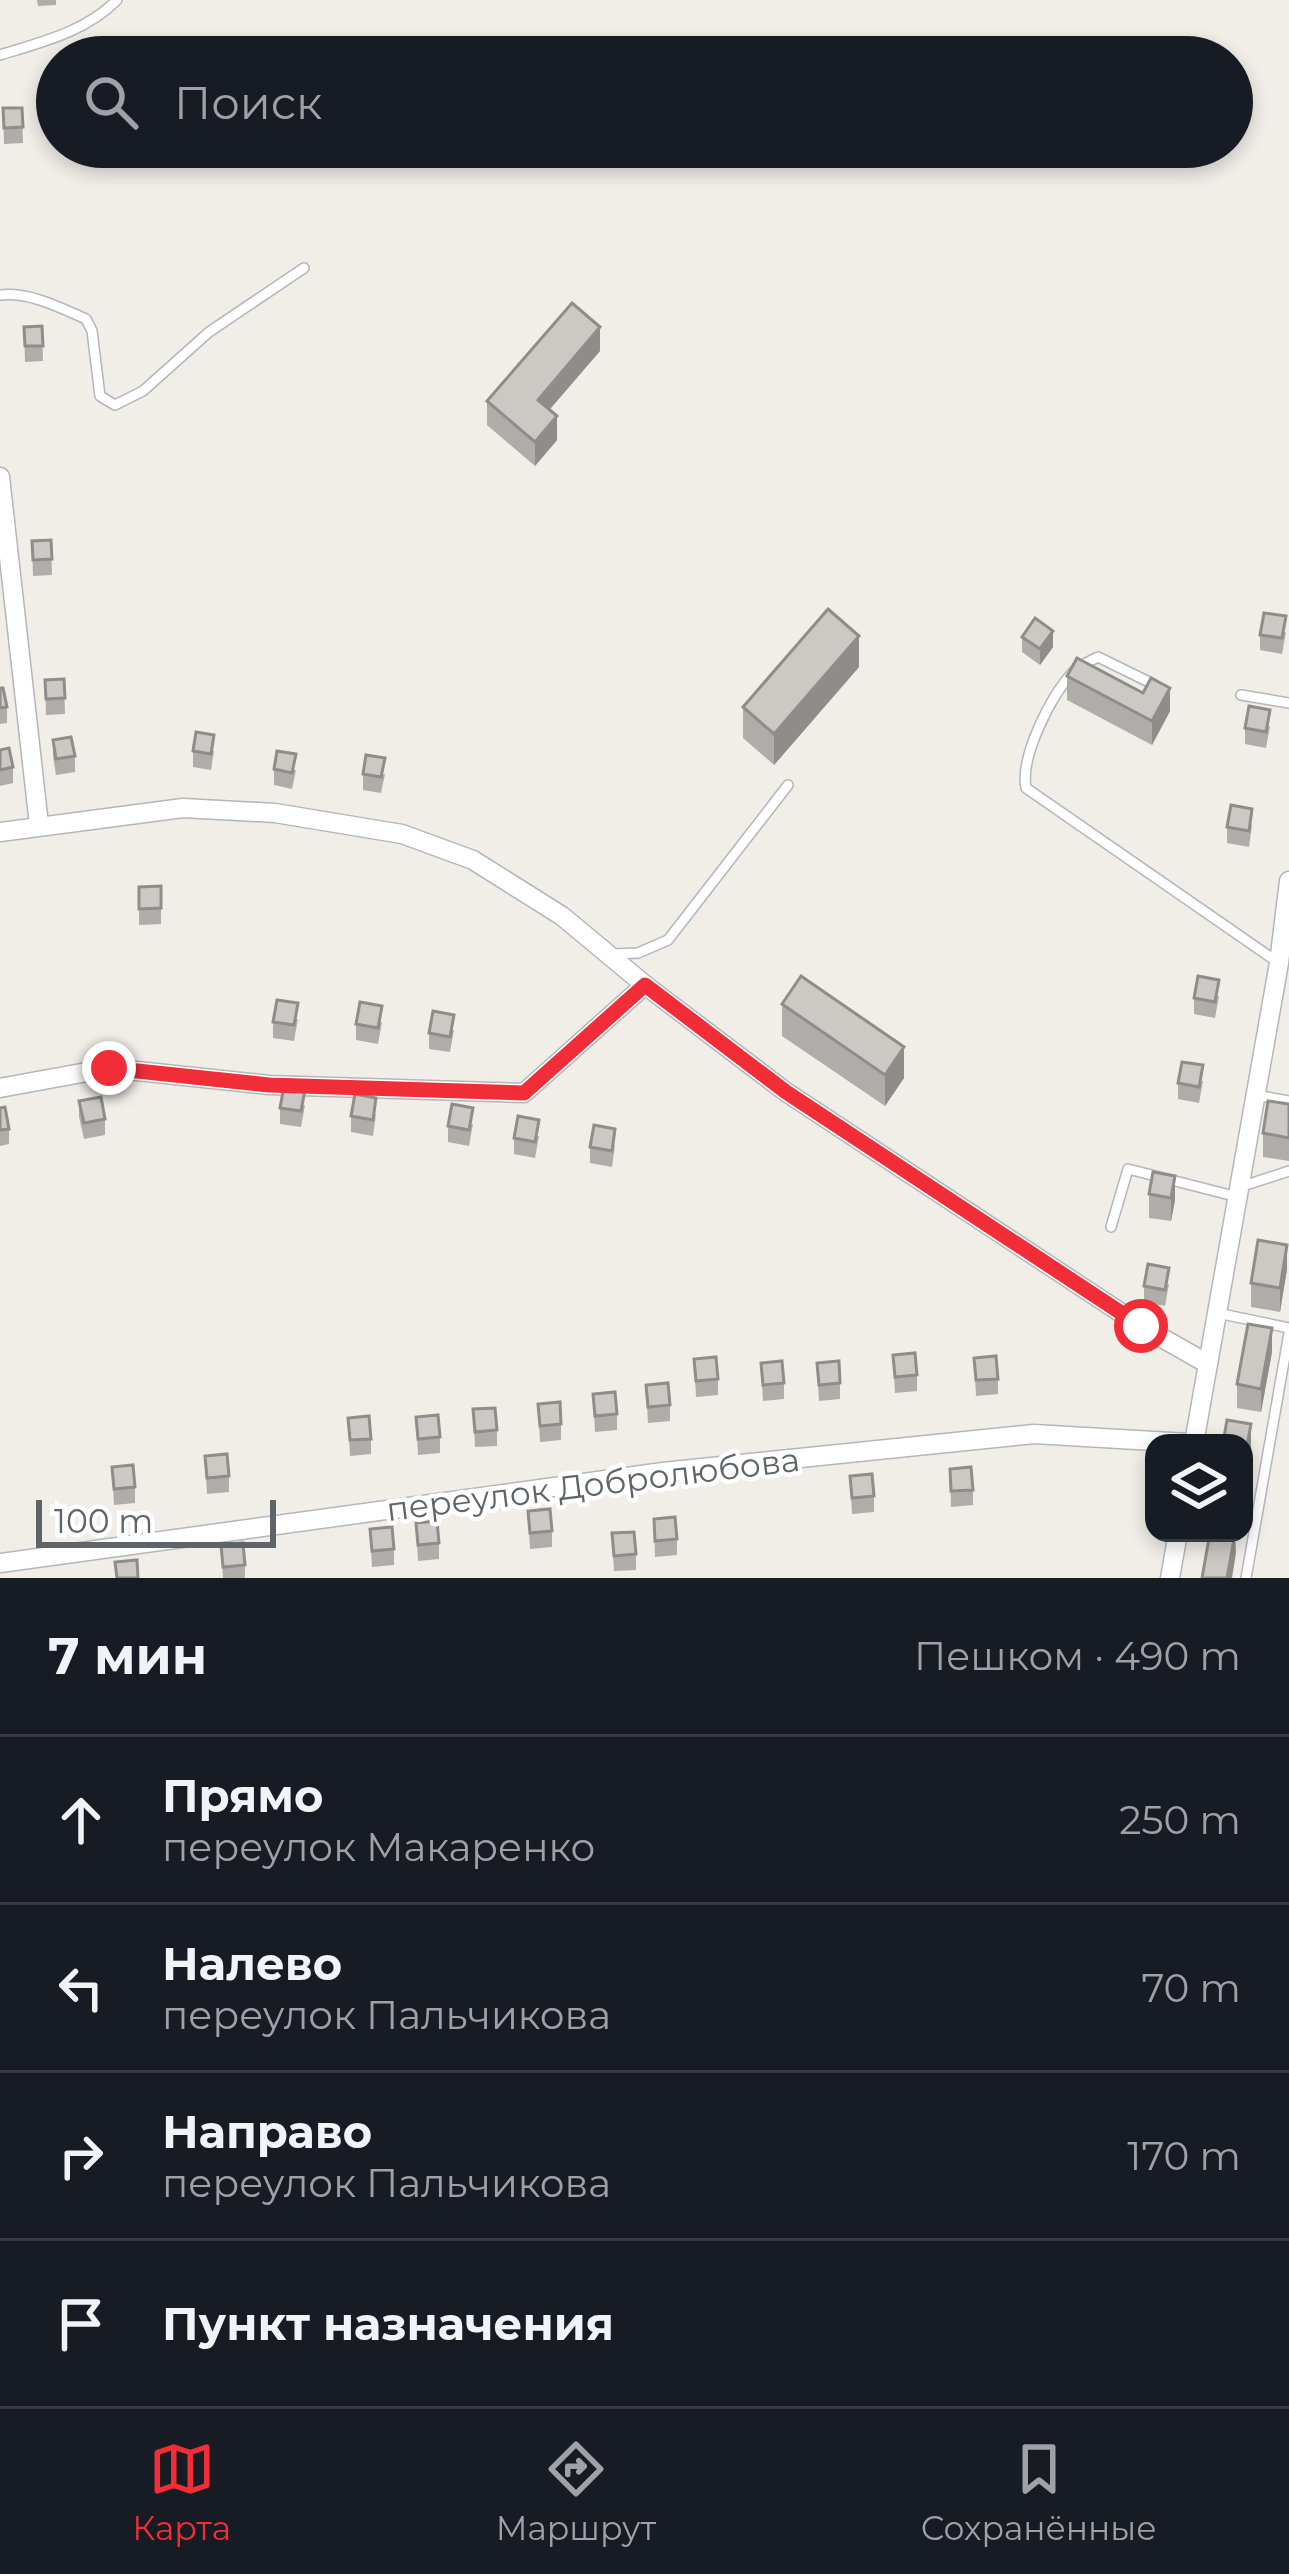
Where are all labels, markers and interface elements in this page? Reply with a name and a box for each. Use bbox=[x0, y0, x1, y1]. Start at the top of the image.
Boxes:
search box bbox=[36, 36, 1253, 168]
icon: search bbox=[78, 69, 144, 135]
text: Поиск bbox=[174, 75, 322, 130]
route end bbox=[82, 1041, 136, 1095]
route start bbox=[1114, 1299, 1168, 1353]
map controls bbox=[1145, 1434, 1253, 1542]
button: layers bbox=[1145, 1434, 1253, 1542]
street label: переулок Добролюбова bbox=[384, 1439, 802, 1529]
scale bar bbox=[36, 1494, 276, 1547]
text: 100 m bbox=[54, 1501, 153, 1541]
text: 7 мин bbox=[48, 1625, 207, 1687]
text: Пешком · 490 m bbox=[914, 1632, 1241, 1680]
text: Прямо bbox=[162, 1768, 323, 1823]
icon: ahead bbox=[48, 1787, 114, 1853]
text: 250 m bbox=[1119, 1796, 1241, 1844]
text: переулок Макаренко bbox=[162, 1823, 595, 1871]
text: Налево bbox=[162, 1936, 342, 1991]
icon: left bbox=[48, 1955, 114, 2021]
text: 70 m bbox=[1141, 1964, 1241, 2012]
text: переулок Пальчикова bbox=[162, 1991, 611, 2039]
text: Направо bbox=[162, 2104, 372, 2159]
icon: right bbox=[48, 2123, 114, 2189]
text: 170 m bbox=[1127, 2132, 1241, 2180]
text: переулок Пальчикова bbox=[162, 2159, 611, 2207]
icon: arrive bbox=[48, 2291, 114, 2357]
text: Пункт назначения bbox=[162, 2296, 614, 2351]
tab: Карта bbox=[132, 2436, 231, 2548]
tab: Маршрут bbox=[496, 2436, 656, 2548]
tab: Сохранённые bbox=[921, 2436, 1157, 2548]

